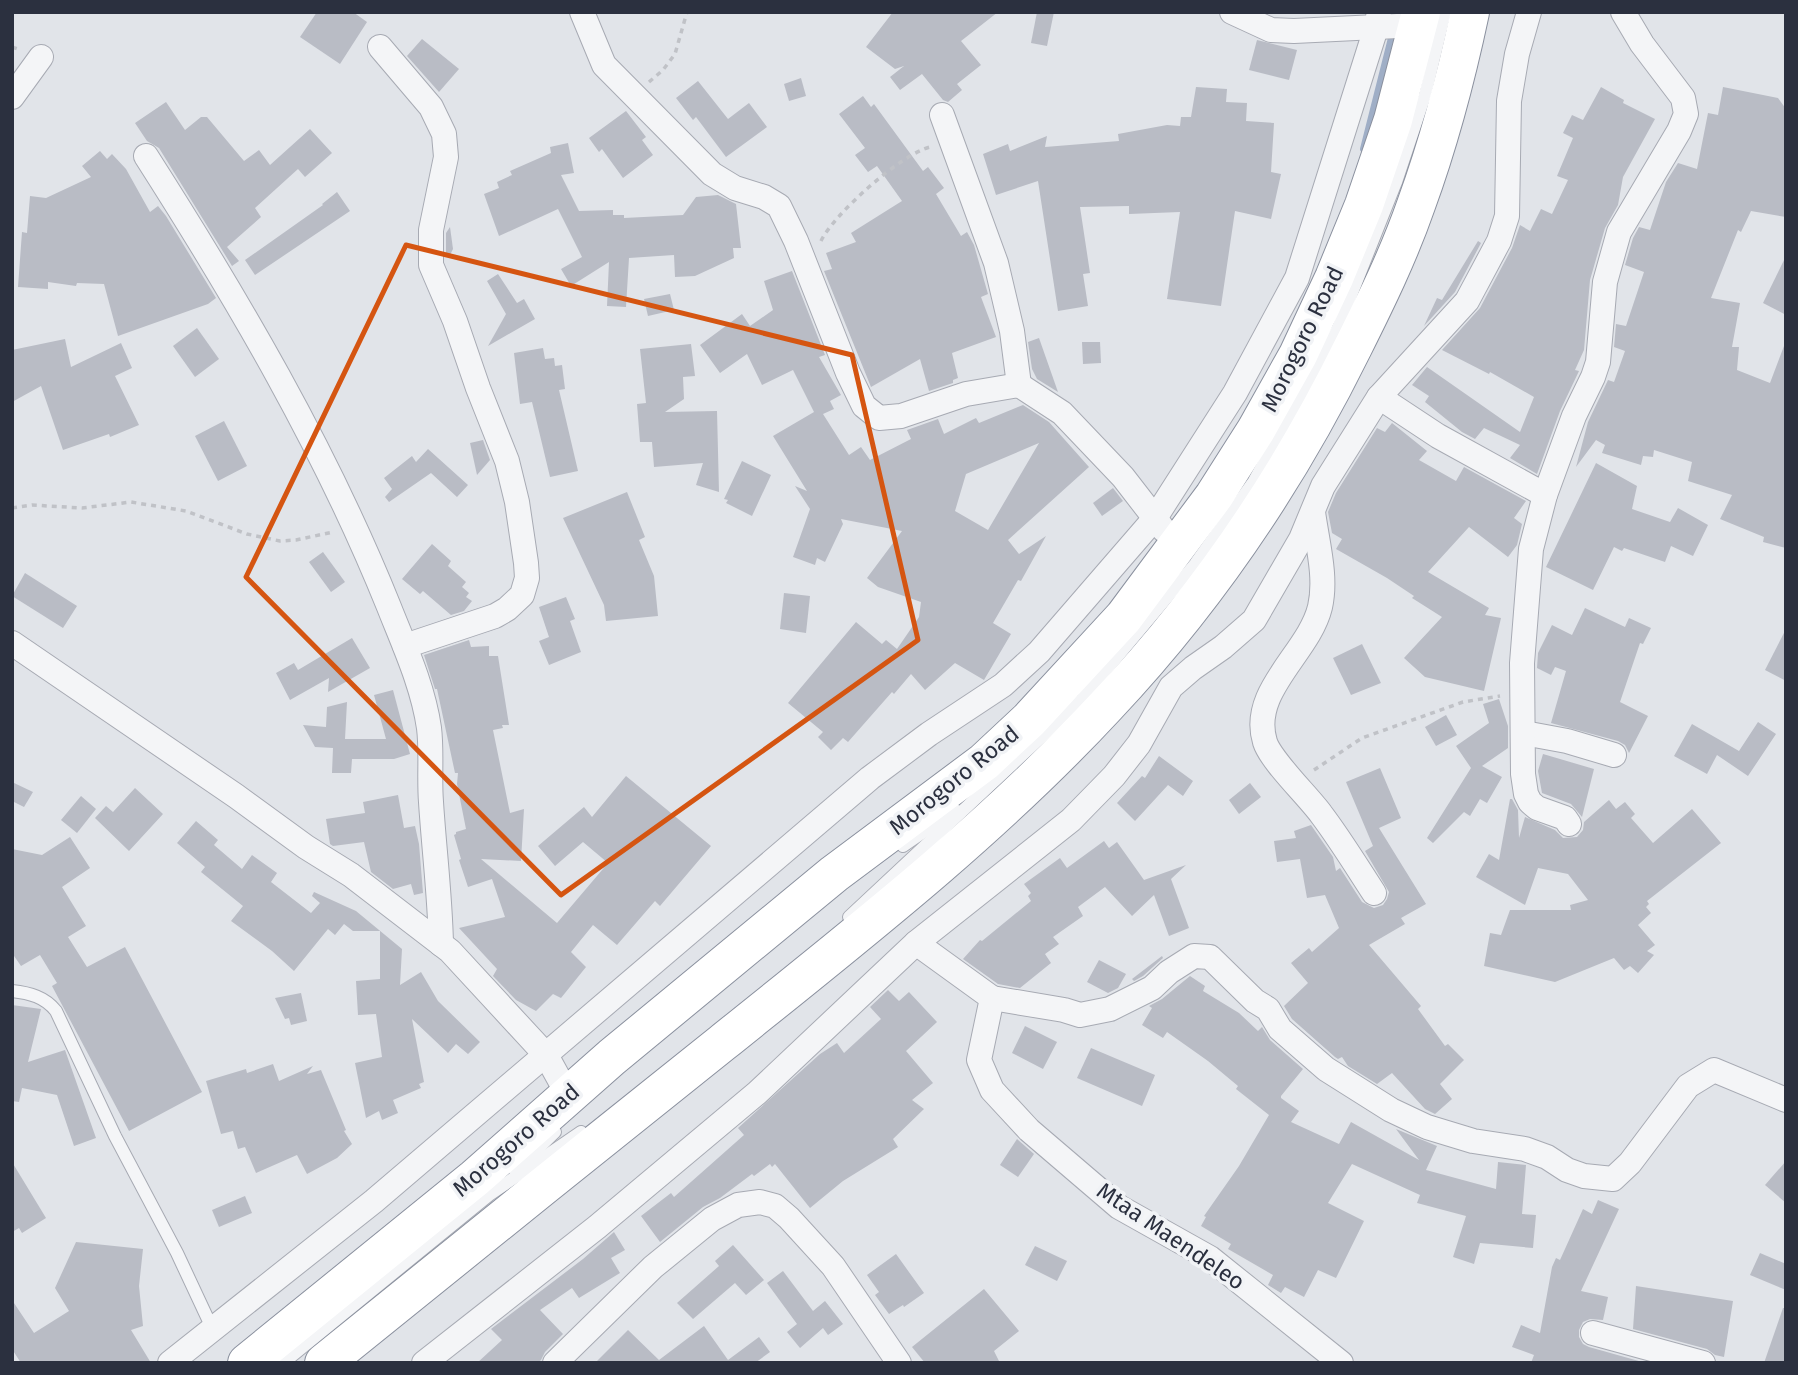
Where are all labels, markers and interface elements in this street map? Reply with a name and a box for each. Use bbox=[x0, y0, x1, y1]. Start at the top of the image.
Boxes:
street label: Morogoro Road bbox=[1255, 262, 1349, 416]
street label: Morogoro Road bbox=[884, 719, 1024, 841]
street label: Morogoro Road bbox=[447, 1077, 585, 1203]
street label: Mtaa Maendeleo bbox=[1092, 1176, 1250, 1296]

